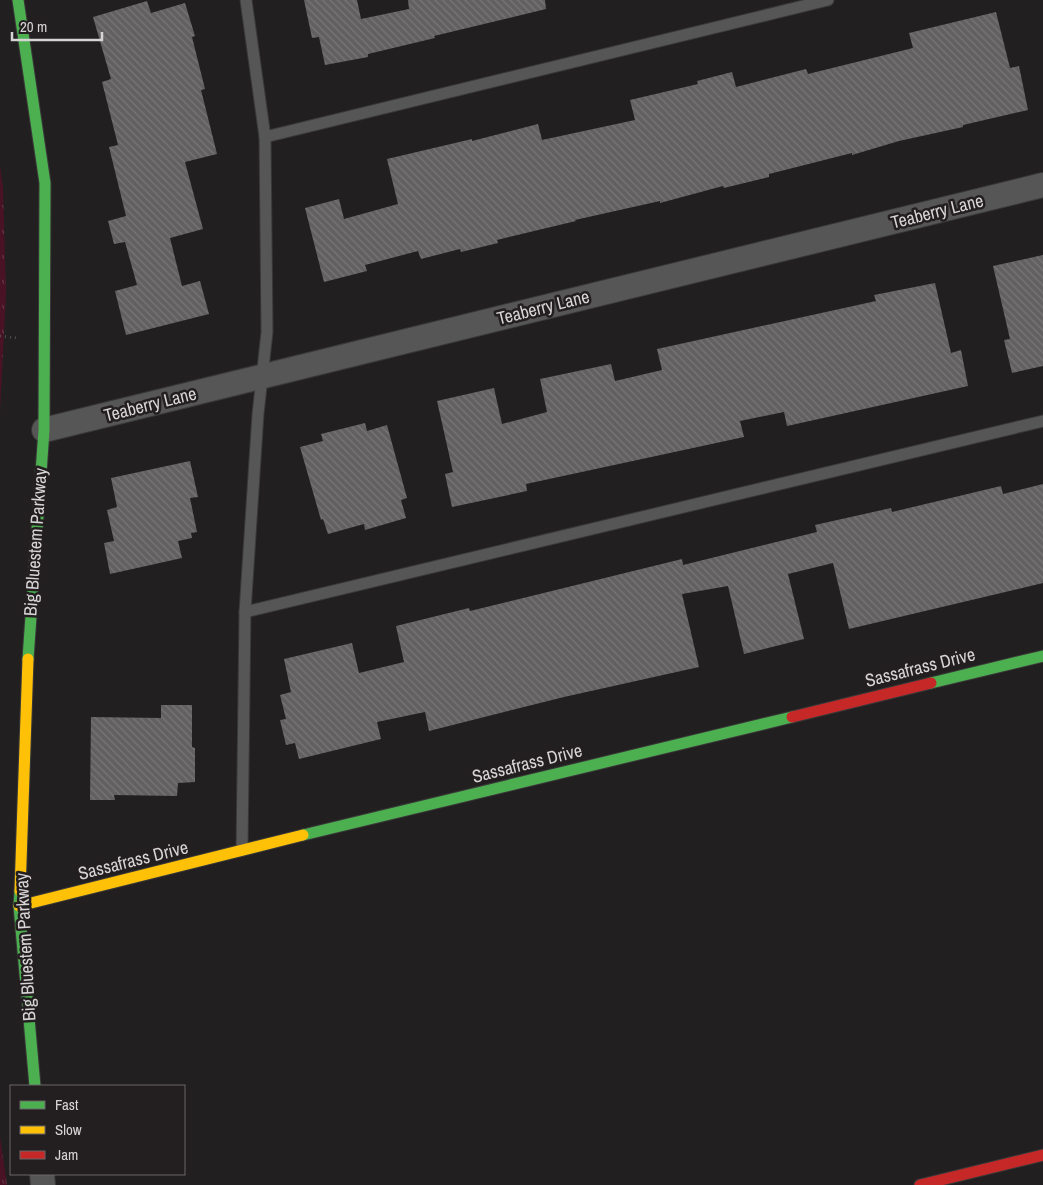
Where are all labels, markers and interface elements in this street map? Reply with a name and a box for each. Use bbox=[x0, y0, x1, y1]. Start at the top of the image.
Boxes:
scale bar bbox=[12, 10, 102, 42]
text: 20 m bbox=[20, 16, 47, 37]
street label: Teaberry Lane bbox=[888, 187, 986, 235]
street label: Teaberry Lane bbox=[494, 283, 592, 331]
street label: Teaberry Lane bbox=[101, 380, 199, 428]
street label: Big Bluestem Parkway bbox=[17, 466, 53, 617]
street label: Sassafrass Drive bbox=[862, 641, 978, 693]
street label: Sassafrass Drive bbox=[469, 737, 585, 789]
street label: Sassafrass Drive bbox=[75, 834, 191, 886]
street label: Big Bluestem Parkway bbox=[9, 872, 41, 1022]
legend bbox=[10, 1085, 185, 1175]
text: Fast bbox=[55, 1094, 79, 1115]
text: Slow bbox=[55, 1119, 82, 1140]
text: Jam bbox=[55, 1144, 78, 1165]

